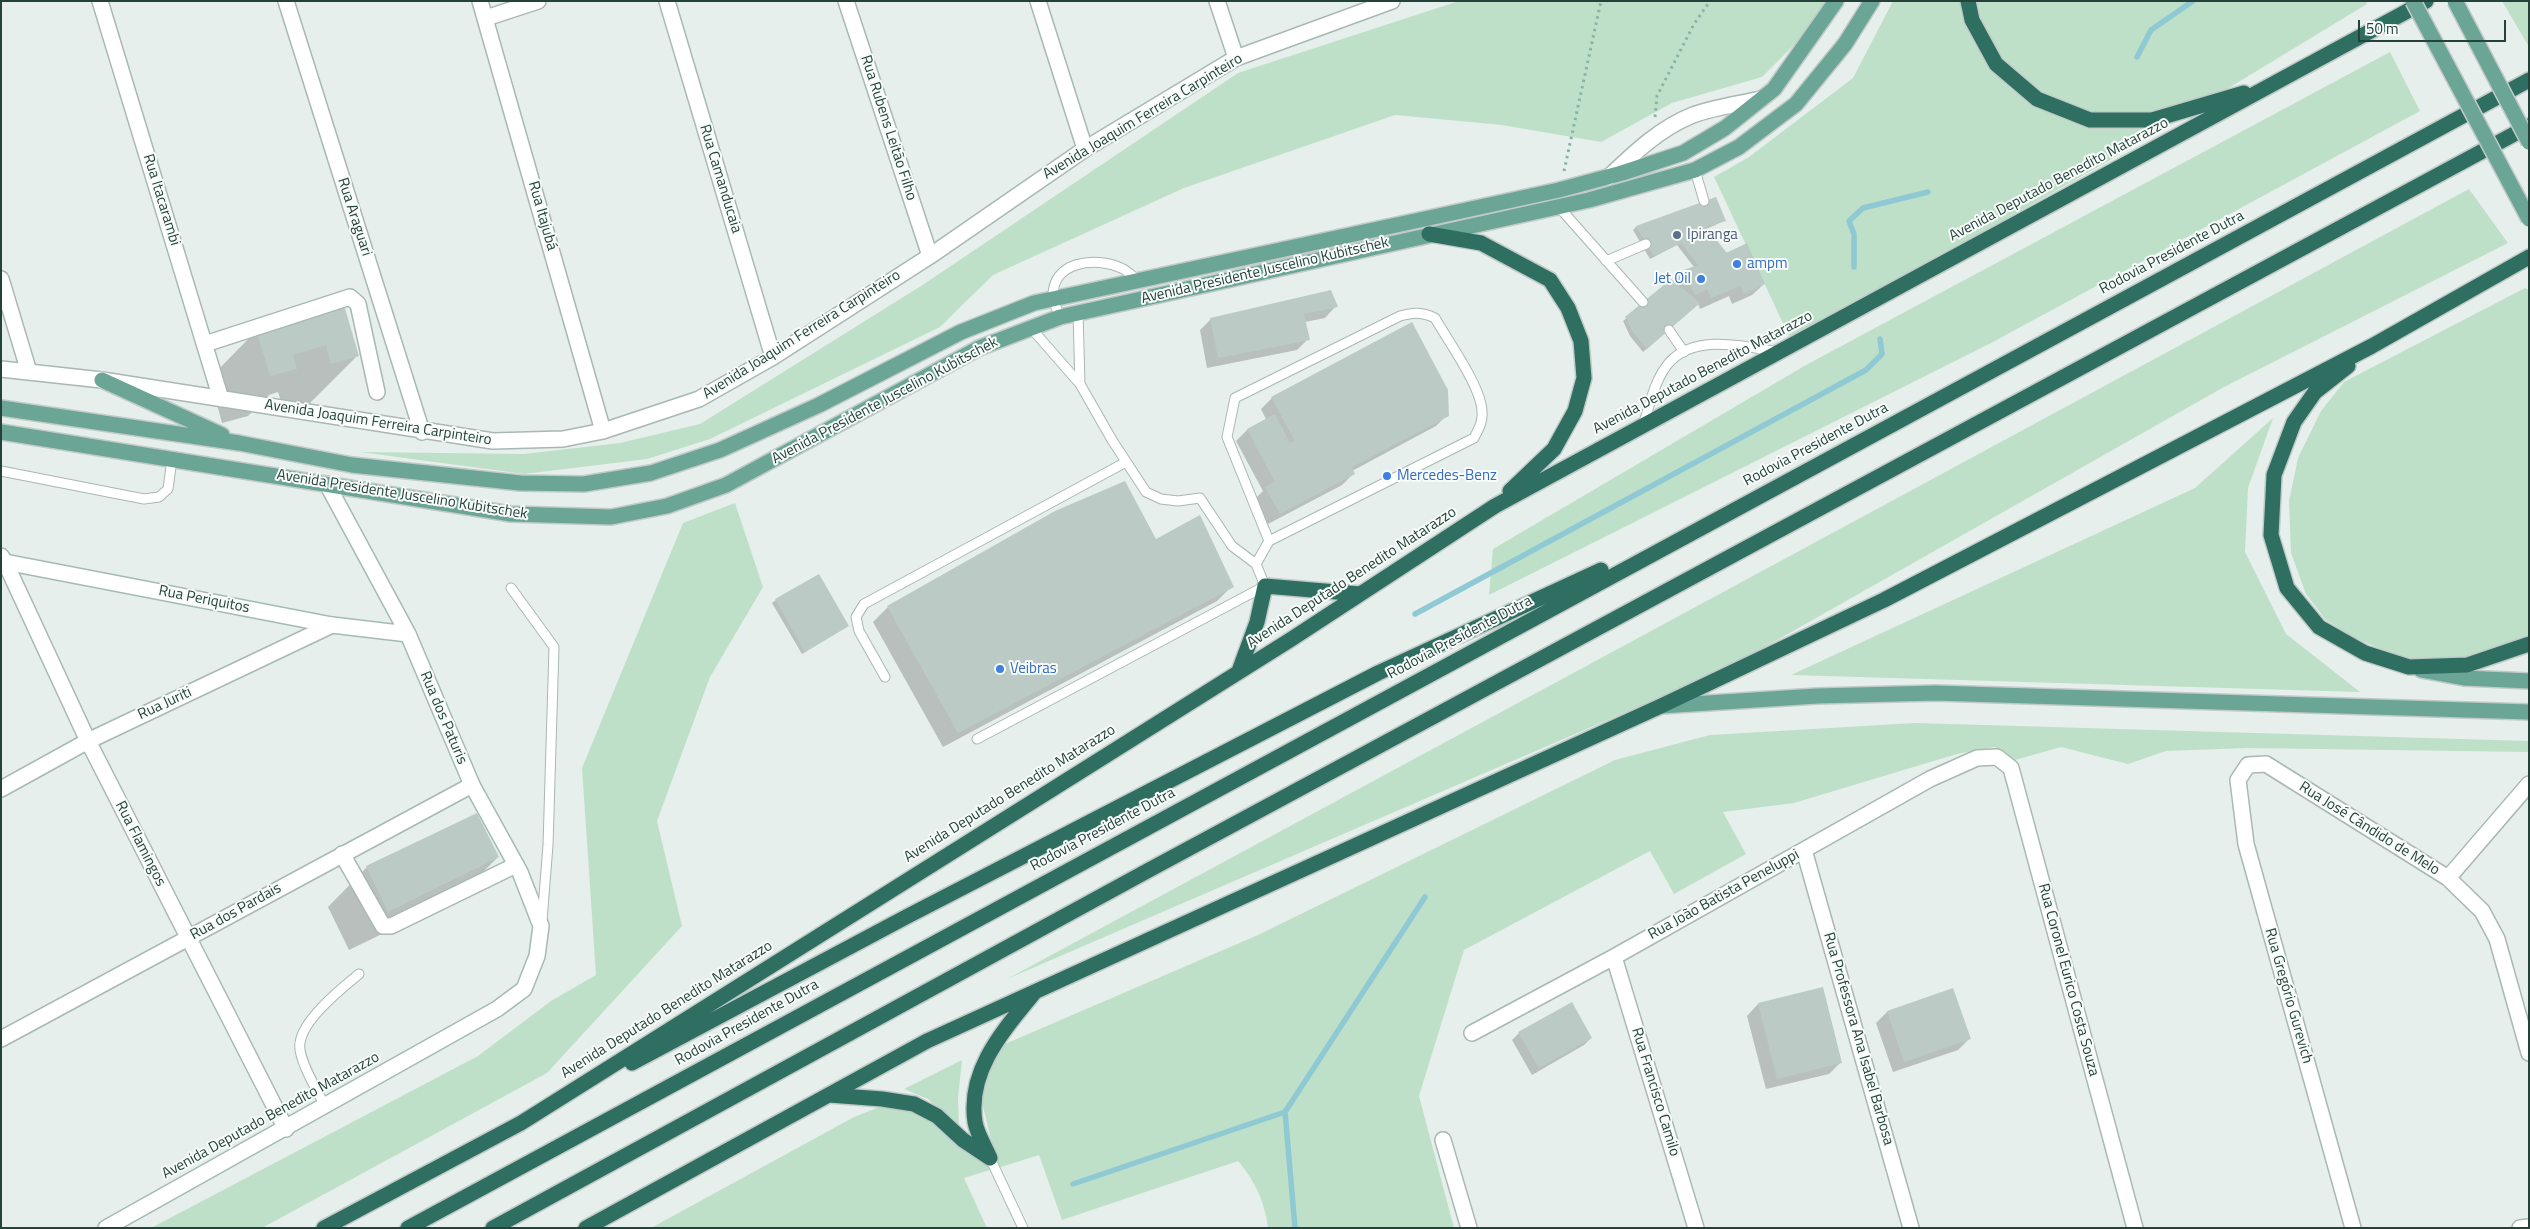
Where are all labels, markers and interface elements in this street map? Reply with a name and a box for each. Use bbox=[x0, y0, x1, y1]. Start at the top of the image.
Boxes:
scale bar bbox=[2360, 10, 2508, 42]
text: 50 m bbox=[2366, 17, 2399, 40]
street label: Avenida Joaquim Ferreira Carpinteiro bbox=[1040, 50, 1246, 184]
street label: Rua Rubens Leitão Filho bbox=[856, 53, 920, 203]
street label: Avenida Deputado Benedito Matarazzo bbox=[1946, 114, 2172, 246]
street label: Rua Camanducaia bbox=[695, 123, 745, 235]
street label: Rua Itacarambi bbox=[139, 152, 183, 248]
street label: Rua Araguari bbox=[333, 176, 375, 258]
street label: Rua Itajubá bbox=[524, 179, 560, 253]
street label: Rodovia Presidente Dutra bbox=[2097, 207, 2247, 299]
place label: Ipiranga bbox=[1687, 226, 1738, 244]
marker: Ipiranga bbox=[1671, 229, 1683, 241]
street label: Avenida Presidente Juscelino Kubitschek bbox=[1140, 234, 1390, 308]
place label: ampm bbox=[1747, 255, 1787, 273]
marker: ampm bbox=[1731, 258, 1743, 270]
street label: Avenida Joaquim Ferreira Carpinteiro bbox=[700, 267, 904, 403]
place label: Jet Oil bbox=[1654, 270, 1691, 288]
marker: Jet Oil bbox=[1695, 273, 1707, 285]
street label: Avenida Deputado Benedito Matarazzo bbox=[1590, 307, 1816, 439]
street label: Avenida Presidente Juscelino Kubitschek bbox=[769, 334, 1001, 468]
street label: Avenida Joaquim Ferreira Carpinteiro bbox=[263, 396, 493, 450]
street label: Rodovia Presidente Dutra bbox=[1741, 399, 1891, 491]
street label: Avenida Presidente Juscelino Kubitschek bbox=[276, 466, 528, 524]
place label: Mercedes-Benz bbox=[1397, 467, 1497, 485]
marker: Mercedes-Benz bbox=[1381, 470, 1393, 482]
street label: Avenida Deputado Benedito Matarazzo bbox=[1244, 504, 1460, 652]
street label: Rua Periquitos bbox=[157, 582, 251, 618]
street label: Rodovia Presidente Dutra bbox=[1385, 592, 1535, 684]
place label: Veibras bbox=[1010, 660, 1057, 678]
marker: Veibras bbox=[994, 663, 1006, 675]
street label: Rua dos Paturis bbox=[415, 669, 471, 767]
street label: Rua Juriti bbox=[135, 684, 195, 724]
street label: Avenida Deputado Benedito Matarazzo bbox=[901, 721, 1119, 867]
street label: Rua José Cândido de Melo bbox=[2295, 778, 2443, 880]
street label: Rodovia Presidente Dutra bbox=[1028, 784, 1178, 876]
street label: Rua Flamingos bbox=[111, 798, 169, 890]
street label: Rua João Batista Peneluppi bbox=[1645, 846, 1803, 944]
street label: Rua dos Pardais bbox=[187, 880, 285, 944]
street label: Rua Coronel Eurico Costa Souza bbox=[2034, 882, 2102, 1078]
street label: Rua Gregório Gurevich bbox=[2260, 926, 2316, 1066]
street label: Rua Professora Ana Isabel Barbosa bbox=[1819, 931, 1897, 1147]
street label: Avenida Deputado Benedito Matarazzo bbox=[558, 937, 776, 1083]
street label: Rodovia Presidente Dutra bbox=[672, 976, 822, 1070]
street label: Rua Francisco Camilo bbox=[1627, 1025, 1683, 1159]
street label: Avenida Deputado Benedito Matarazzo bbox=[159, 1049, 383, 1183]

